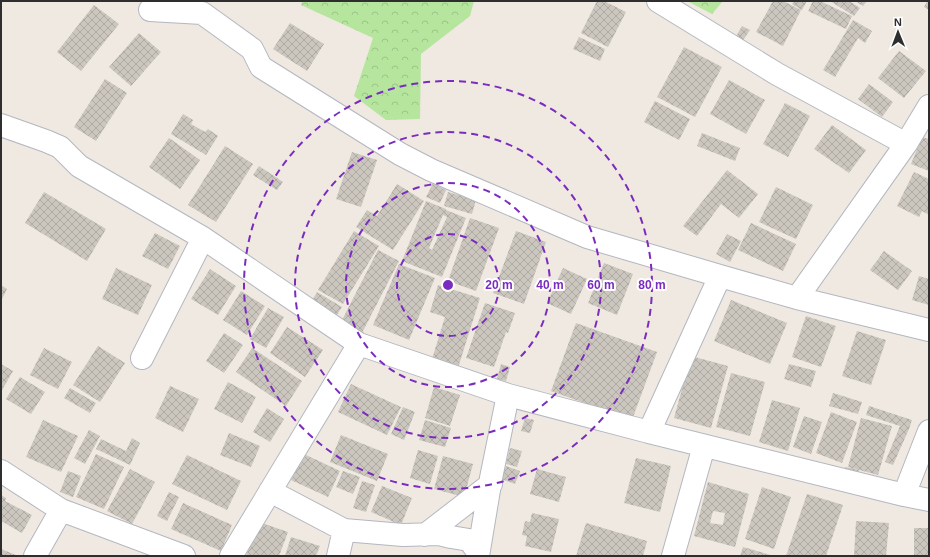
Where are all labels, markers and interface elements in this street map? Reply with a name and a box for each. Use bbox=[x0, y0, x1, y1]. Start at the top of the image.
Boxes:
north arrow bbox=[878, 12, 918, 52]
text: N bbox=[894, 16, 902, 28]
centre of rings bbox=[441, 278, 455, 292]
text: 20 m bbox=[485, 278, 513, 292]
text: 40 m bbox=[536, 278, 564, 292]
text: 60 m bbox=[587, 278, 615, 292]
text: 80 m bbox=[638, 278, 666, 292]

